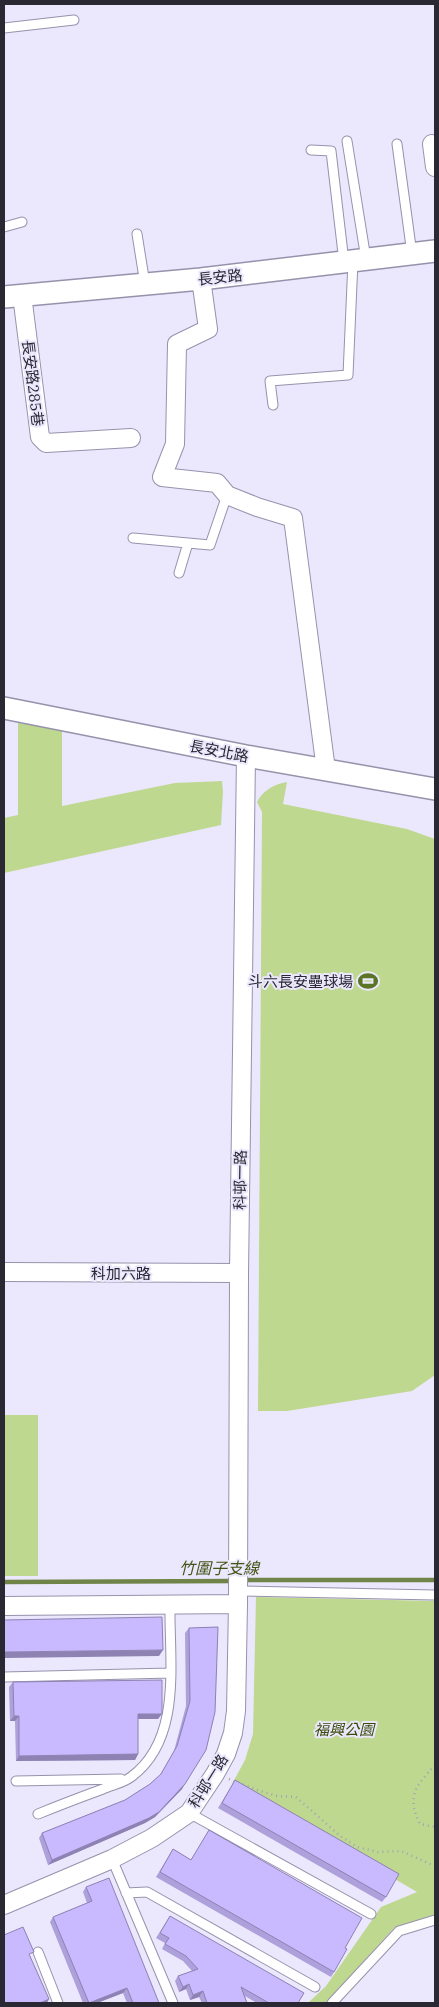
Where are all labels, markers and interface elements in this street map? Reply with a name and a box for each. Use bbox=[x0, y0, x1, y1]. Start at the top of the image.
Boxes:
street label: 長安路 bbox=[197, 265, 243, 289]
street label: 長安路285巷 bbox=[18, 339, 48, 427]
street label: 長安北路 bbox=[188, 736, 250, 766]
sports icon: 斗六長安壘球場 bbox=[357, 970, 379, 992]
place label: 斗六長安壘球場 bbox=[248, 972, 353, 991]
street label: 科邨一路 bbox=[230, 1150, 250, 1210]
street label: 科加六路 bbox=[91, 1264, 151, 1283]
water label: 竹圍子支線 bbox=[179, 1558, 261, 1578]
park label: 福興公園 bbox=[314, 1720, 376, 1739]
street label: 科邨一路 bbox=[184, 1751, 232, 1811]

